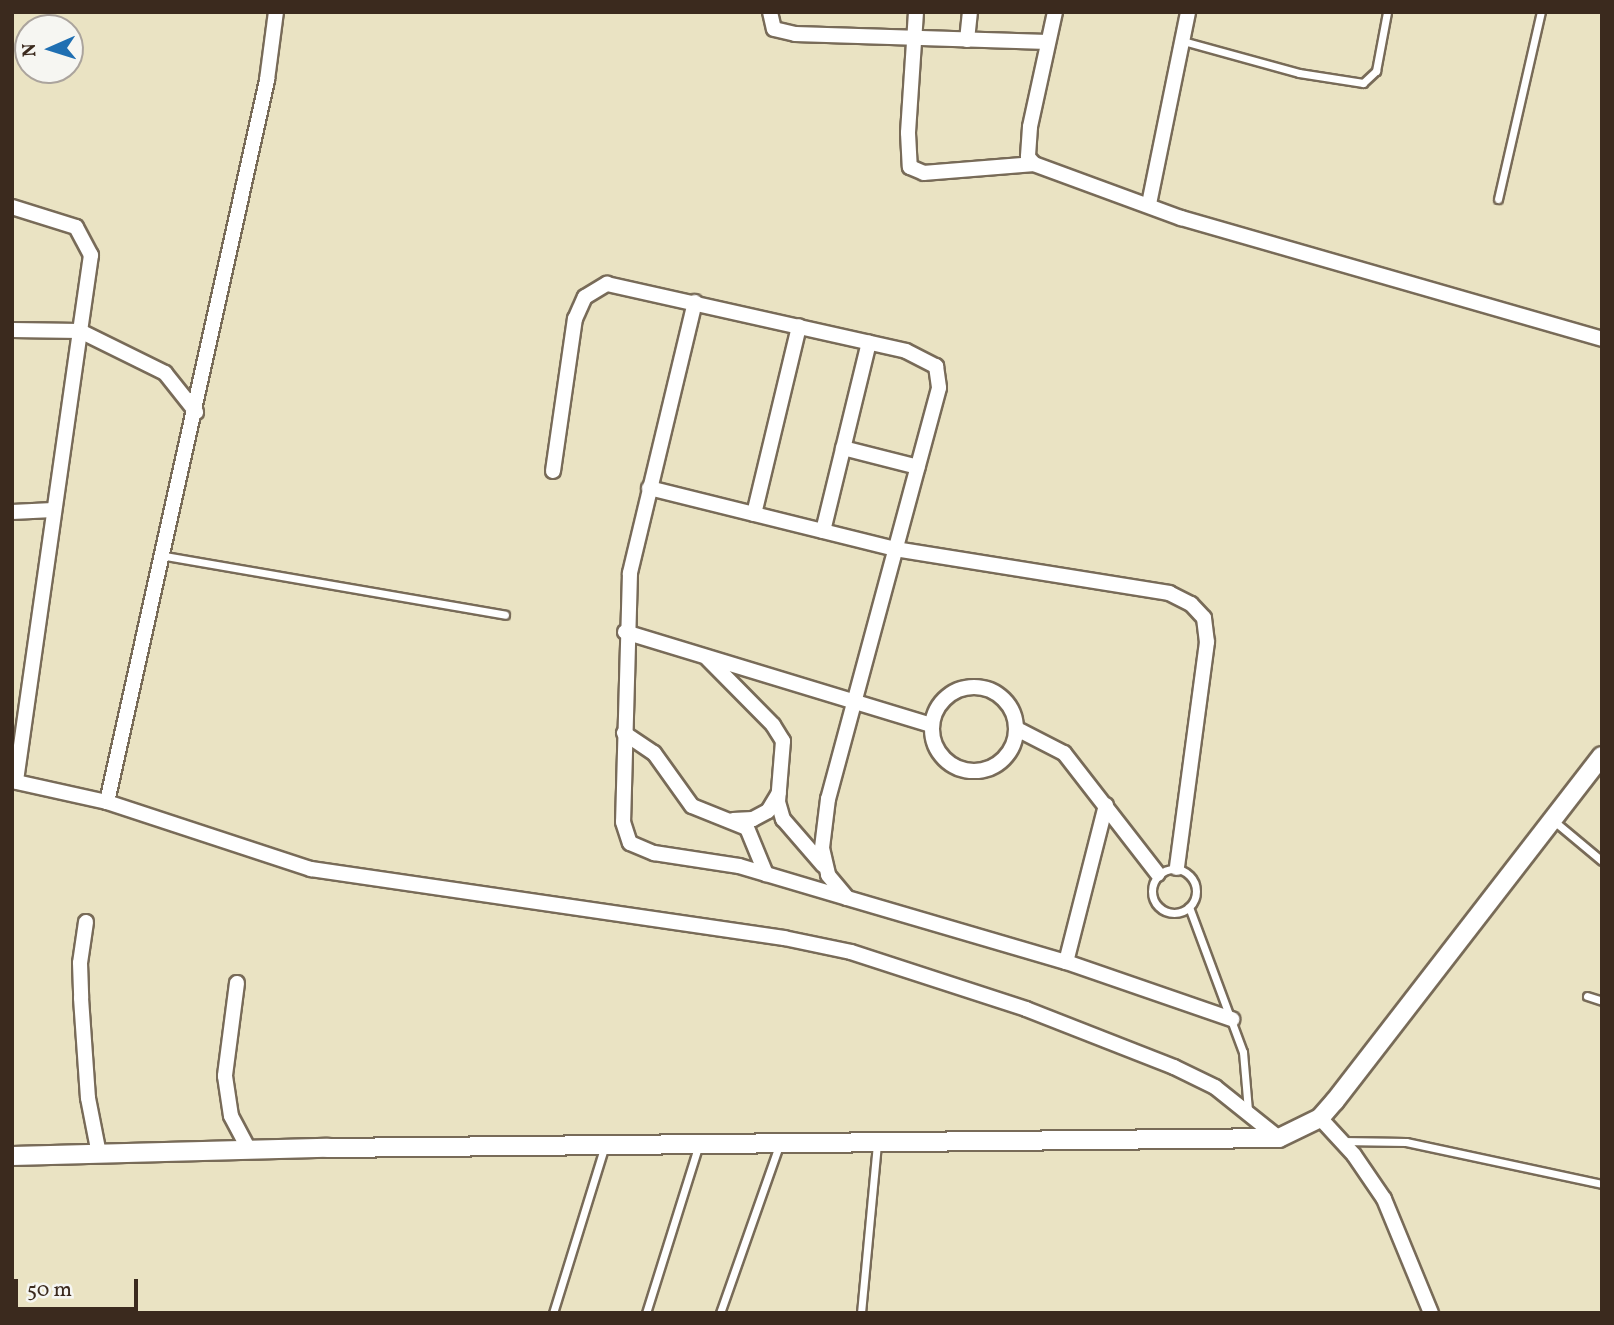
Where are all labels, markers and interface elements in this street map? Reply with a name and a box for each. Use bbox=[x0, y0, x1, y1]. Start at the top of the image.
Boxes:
north arrow bbox=[14, 14, 84, 84]
text: N bbox=[17, 42, 43, 58]
scale bar bbox=[18, 1266, 142, 1310]
text: 50 m bbox=[27, 1276, 72, 1305]

